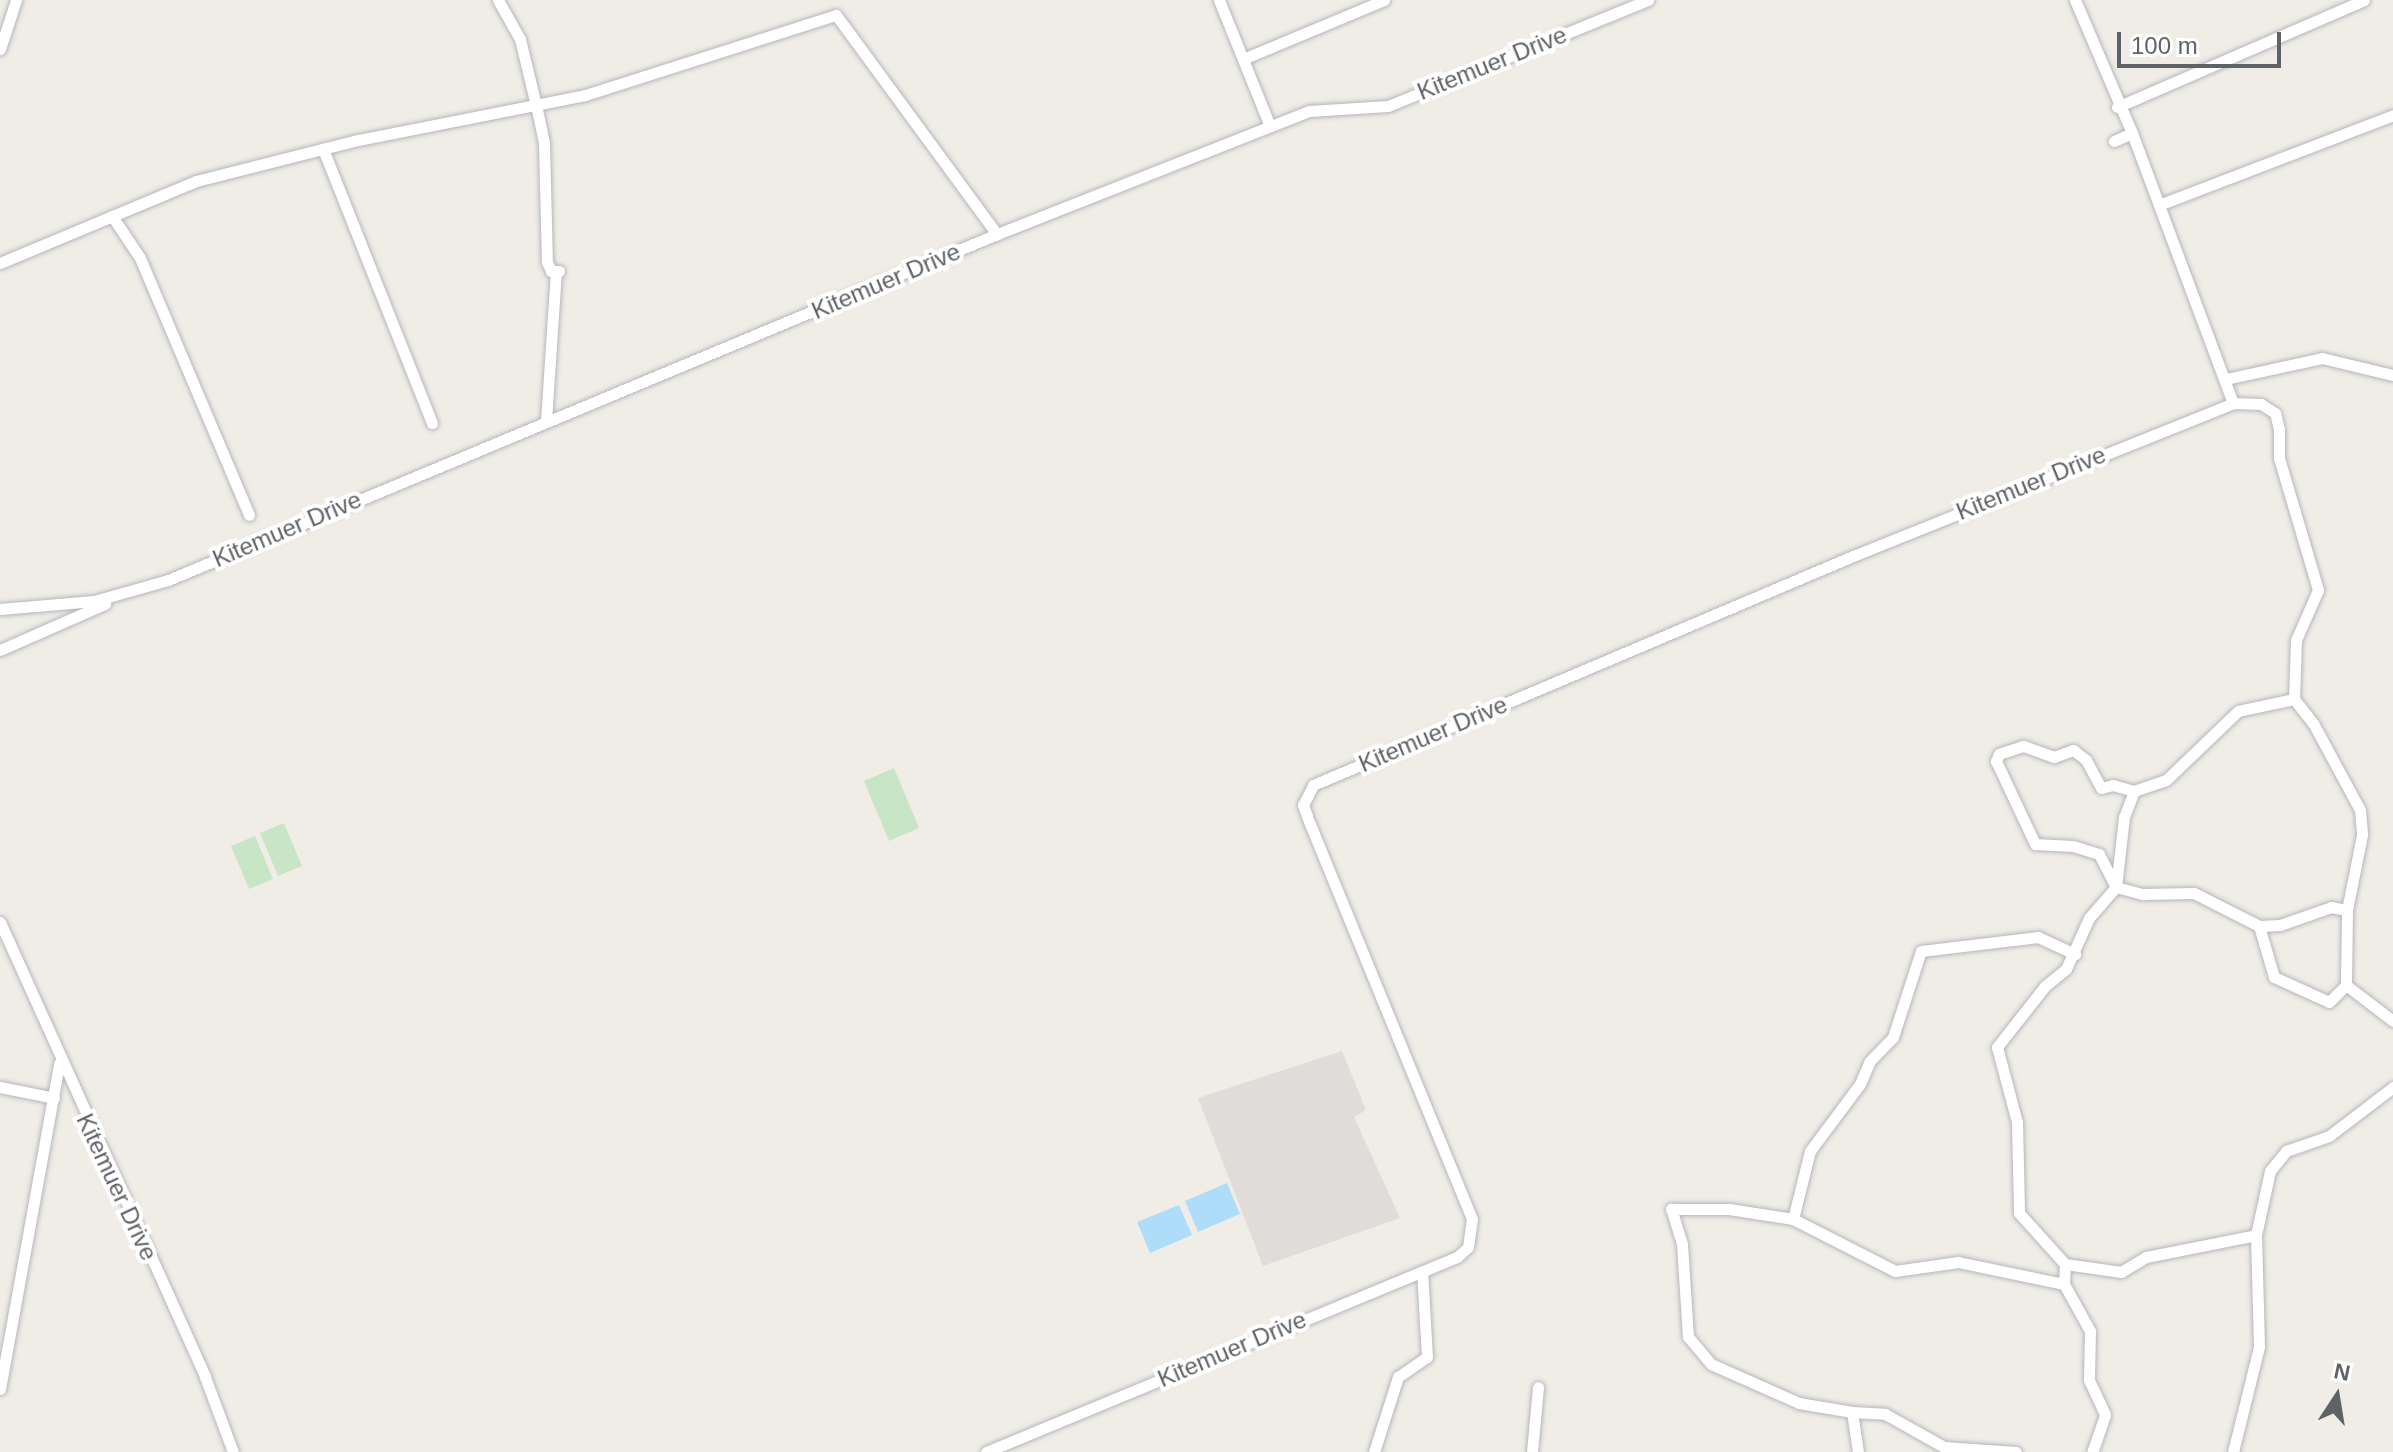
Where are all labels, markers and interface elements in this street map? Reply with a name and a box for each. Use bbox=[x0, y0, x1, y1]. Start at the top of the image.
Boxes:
scale bar bbox=[2121, 16, 2285, 66]
street label: Kitemuer Drive bbox=[1413, 20, 1571, 106]
text: 100 m bbox=[2131, 32, 2198, 59]
street label: Kitemuer Drive bbox=[807, 237, 965, 325]
street label: Kitemuer Drive bbox=[1952, 440, 2110, 526]
street label: Kitemuer Drive bbox=[208, 485, 366, 573]
street label: Kitemuer Drive bbox=[1354, 690, 1512, 778]
street label: Kitemuer Drive bbox=[70, 1109, 164, 1265]
street label: Kitemuer Drive bbox=[1153, 1305, 1311, 1393]
north arrow bbox=[2297, 1356, 2377, 1436]
text: N bbox=[2332, 1358, 2352, 1386]

